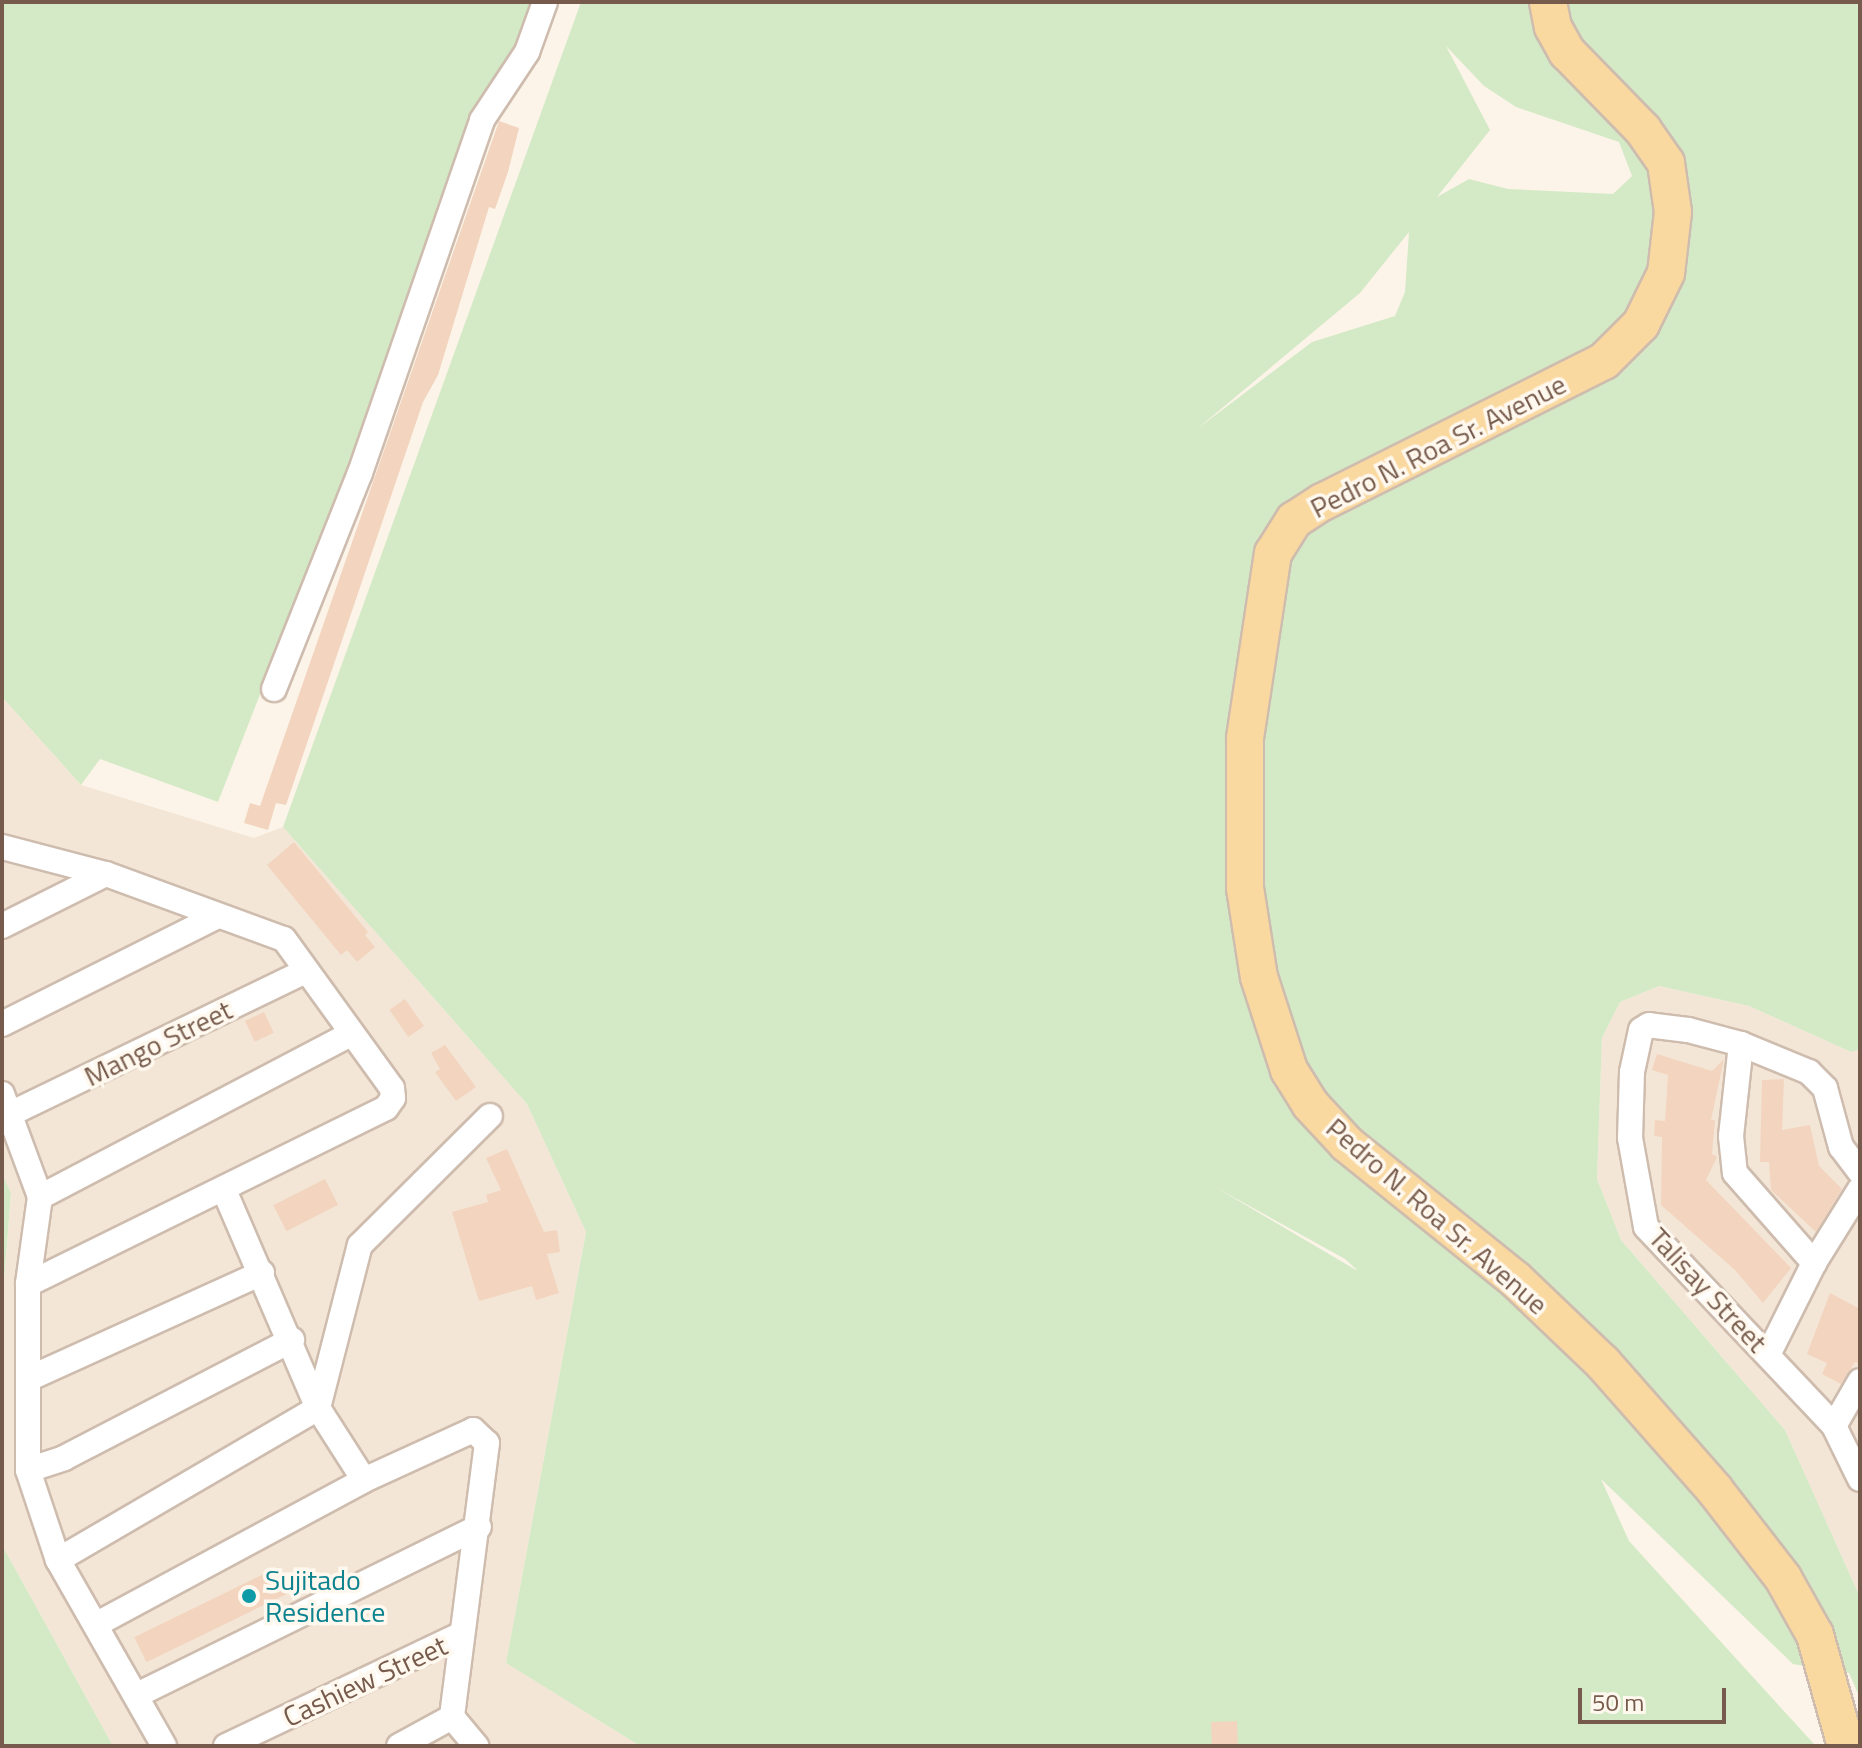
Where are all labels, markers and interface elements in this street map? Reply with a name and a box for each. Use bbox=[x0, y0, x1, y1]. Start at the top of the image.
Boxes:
street label: Pedro N. Roa Sr. Avenue bbox=[1305, 367, 1571, 525]
street label: Mango Street bbox=[79, 993, 237, 1093]
street label: Pedro N. Roa Sr. Avenue bbox=[1320, 1111, 1554, 1321]
street label: Talisay Street bbox=[1642, 1221, 1774, 1359]
place label: Sujitado Residence bbox=[265, 1563, 385, 1629]
marker: Sujitado Residence bbox=[240, 1587, 258, 1605]
street label: Cashiew Street bbox=[278, 1628, 452, 1734]
scale bar bbox=[1582, 1672, 1730, 1722]
text: 50 m bbox=[1592, 1684, 1644, 1720]

